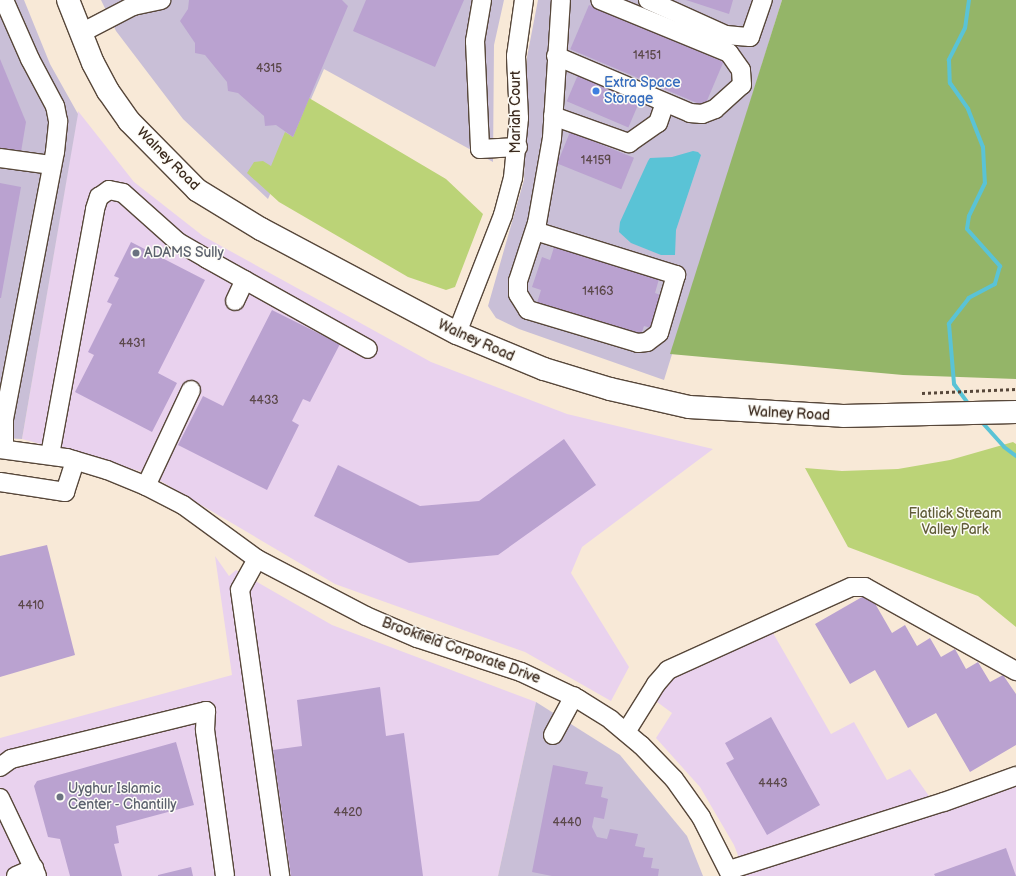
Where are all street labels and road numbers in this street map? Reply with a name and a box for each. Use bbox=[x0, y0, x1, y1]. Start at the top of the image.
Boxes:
street label: Mariah Court bbox=[508, 71, 524, 153]
street label: Walney Road bbox=[133, 124, 203, 194]
street label: Walney Road bbox=[435, 316, 517, 366]
street label: Walney Road bbox=[747, 403, 831, 425]
street label: Brookfield Corporate Drive bbox=[379, 614, 543, 688]

